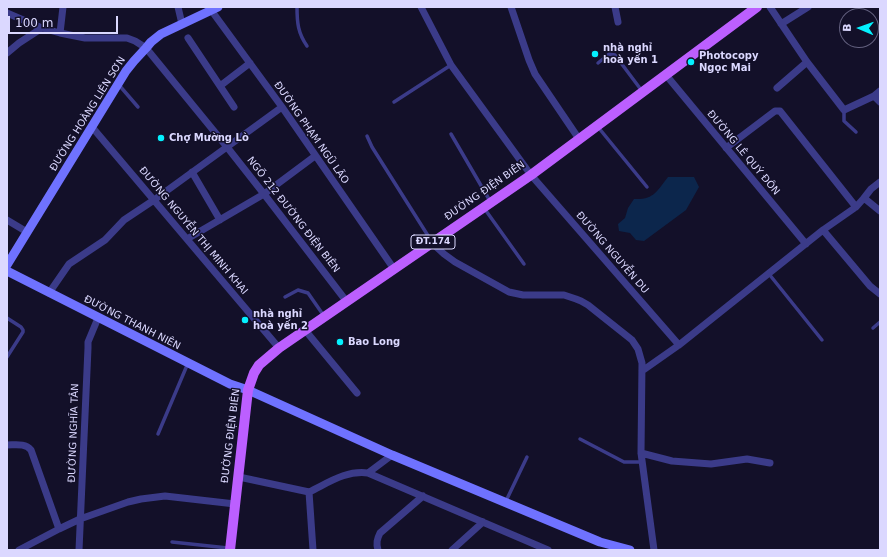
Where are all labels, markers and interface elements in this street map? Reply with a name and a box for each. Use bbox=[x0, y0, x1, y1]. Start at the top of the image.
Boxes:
scale bar bbox=[10, 8, 120, 34]
north arrow bbox=[839, 8, 879, 48]
text: 100 m bbox=[15, 16, 53, 30]
text: B bbox=[841, 23, 854, 32]
place label: nhà nghỉ hoà yến 1 bbox=[603, 42, 658, 66]
marker: nhà nghỉ hoà yến 1 bbox=[590, 49, 600, 59]
place label: Photocopy Ngọc Mai bbox=[699, 50, 758, 74]
street label: ĐƯỜNG HOÀNG LIÊN SƠN bbox=[48, 55, 128, 173]
marker: Photocopy Ngọc Mai bbox=[686, 57, 696, 67]
street label: ĐƯỜNG PHẠM NGŨ LÃO bbox=[271, 80, 351, 186]
street label: ĐƯỜNG LÊ QUÝ ĐÔN bbox=[704, 108, 782, 198]
place label: Chợ Mường Lò bbox=[169, 132, 249, 144]
marker: Chợ Mường Lò bbox=[156, 133, 166, 143]
street label: NGÕ 212 ĐƯỜNG ĐIỆN BIÊN bbox=[244, 155, 342, 275]
street label: ĐƯỜNG ĐIỆN BIÊN bbox=[443, 159, 527, 223]
street label: ĐƯỜNG NGUYỄN THỊ MINH KHAI bbox=[136, 165, 250, 297]
street label: ĐƯỜNG NGUYỄN DU bbox=[573, 210, 651, 296]
road number: ĐT.174 bbox=[411, 235, 455, 249]
street label: ĐƯỜNG THANH NIÊN bbox=[82, 293, 182, 353]
place label: nhà nghỉ hoà yến 2 bbox=[253, 308, 308, 332]
marker: nhà nghỉ hoà yến 2 bbox=[240, 315, 250, 325]
place label: Bao Long bbox=[348, 336, 400, 348]
marker: Bao Long bbox=[335, 337, 345, 347]
street label: ĐƯỜNG NGHĨA TÂN bbox=[66, 383, 82, 483]
street label: ĐƯỜNG ĐIỆN BIÊN bbox=[219, 388, 243, 484]

